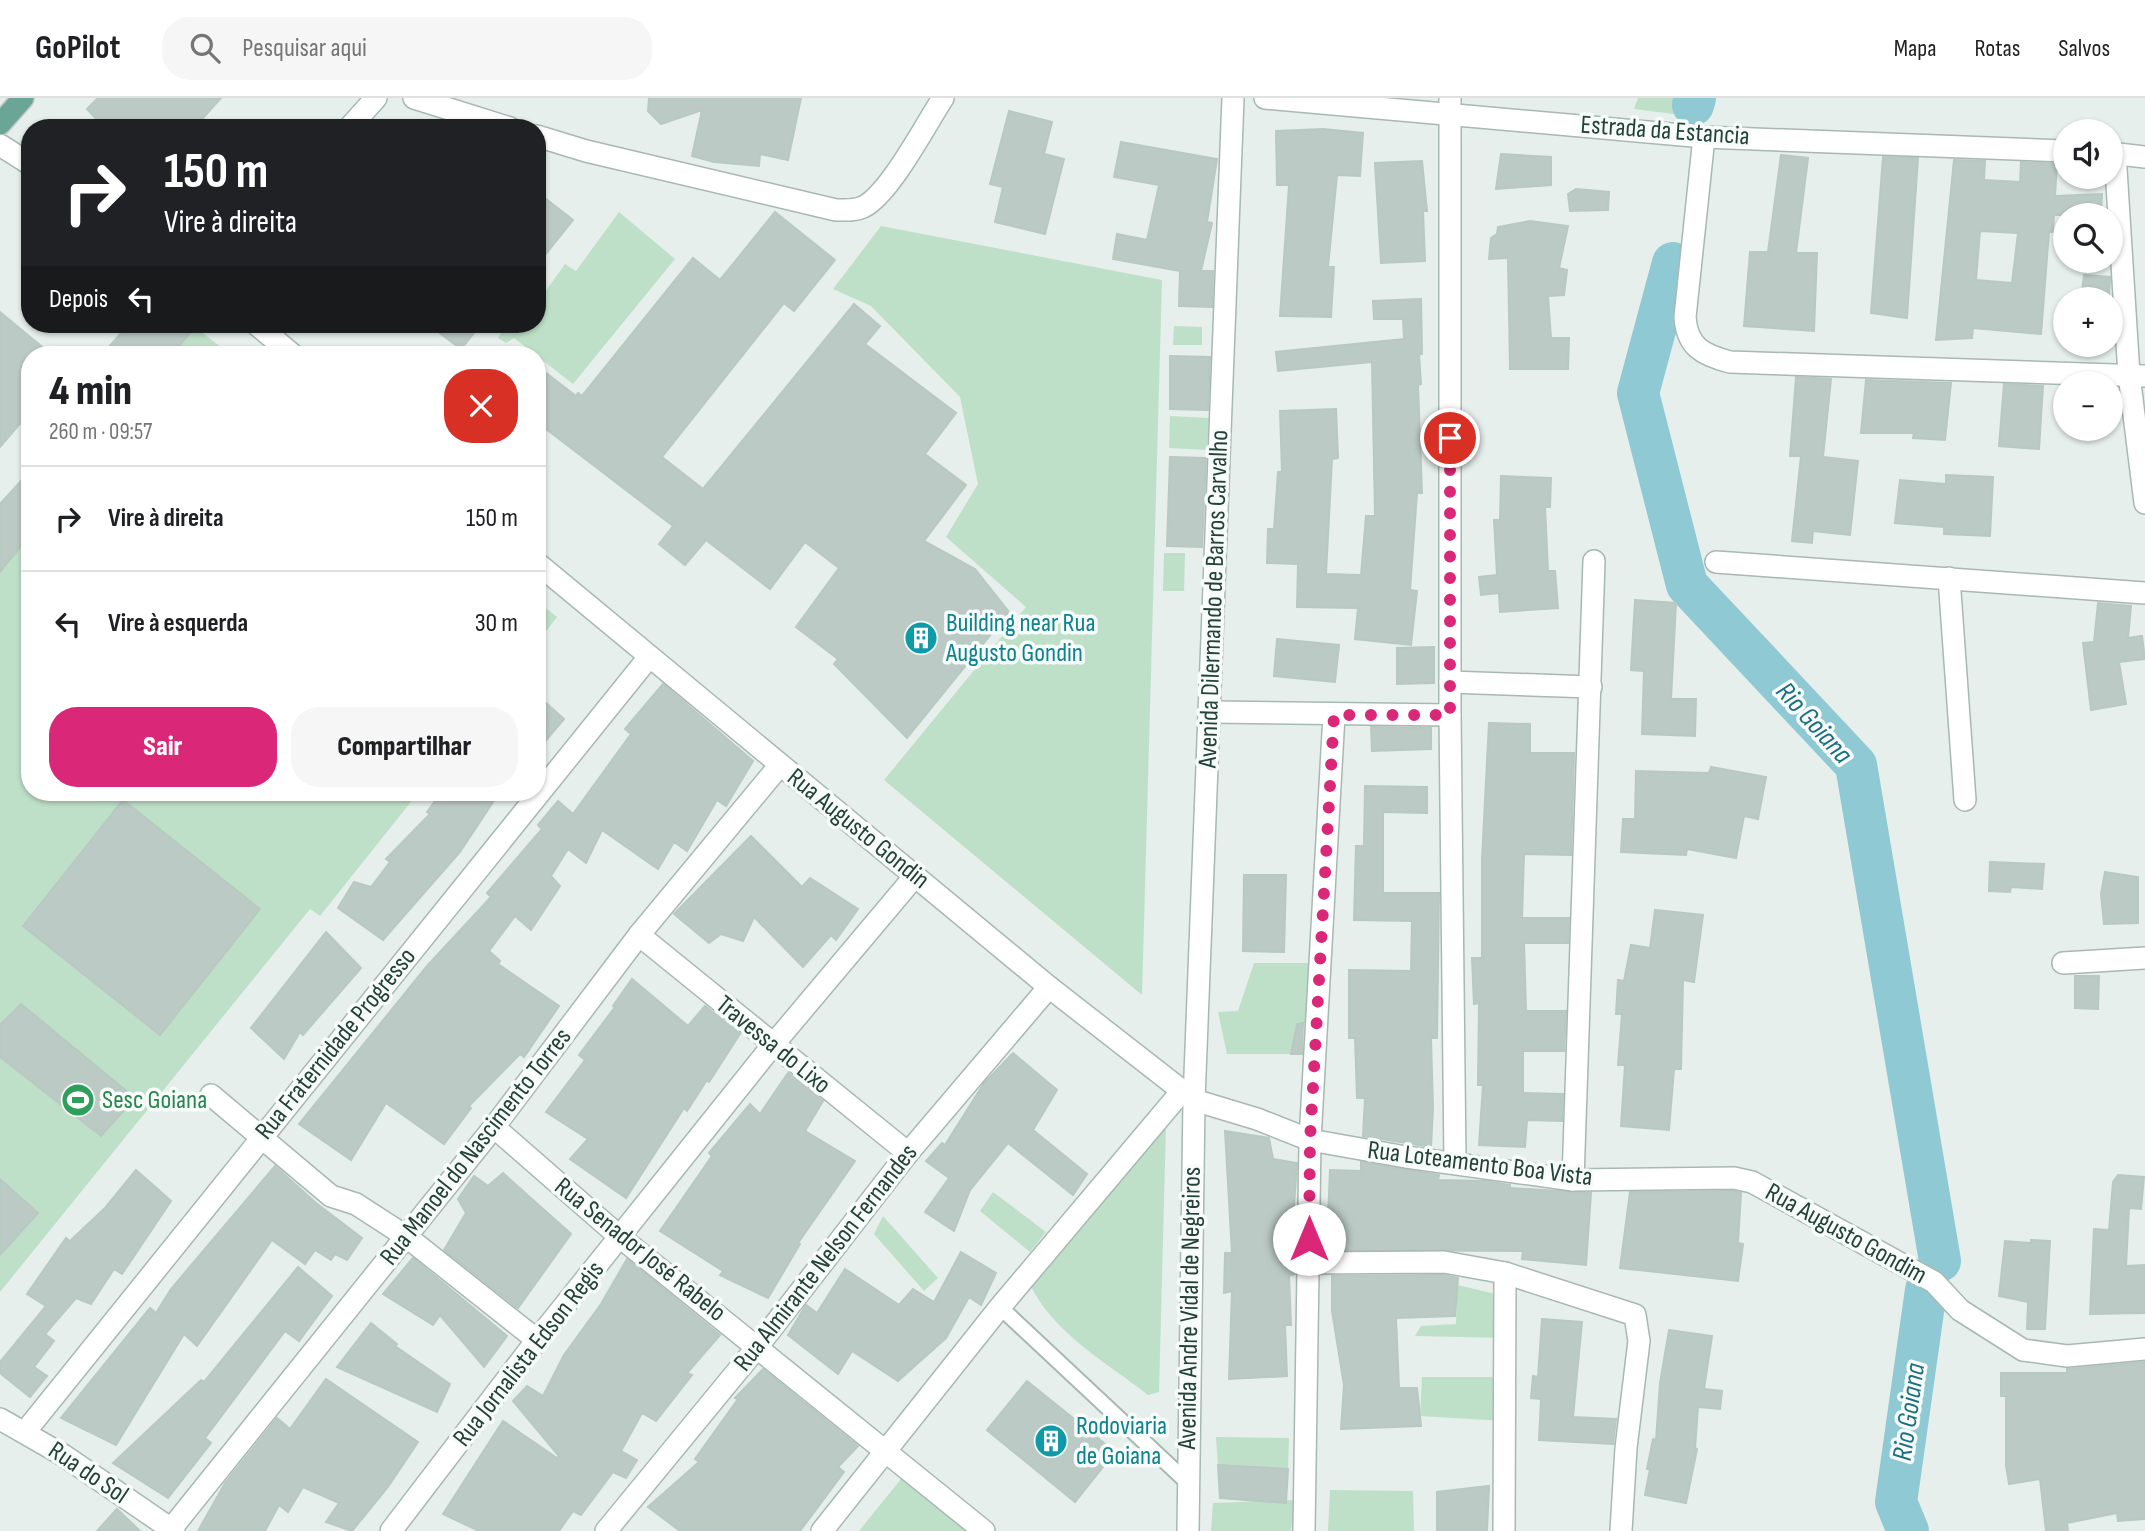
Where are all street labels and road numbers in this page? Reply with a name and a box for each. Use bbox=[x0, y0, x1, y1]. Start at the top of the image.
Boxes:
street label: Estrada da Estancia bbox=[1580, 110, 1750, 152]
street label: Avenida Dilermando de Barros Carvalho bbox=[1193, 429, 1235, 770]
street label: Rua Augusto Gondin bbox=[781, 762, 935, 896]
street label: Rua Fraternidade Progresso bbox=[249, 942, 423, 1146]
street label: Travessa do Lixo bbox=[709, 989, 837, 1101]
street label: Rua Manoel do Nascimento Torres bbox=[374, 1022, 578, 1272]
street label: Rua Loteamento Boa Vista bbox=[1366, 1135, 1594, 1193]
street label: Rua Almirante Nelson Fernandes bbox=[728, 1138, 924, 1378]
street label: Avenida Andre Vidal de Negreiros bbox=[1172, 1166, 1208, 1451]
street label: Rua Senador José Rabelo bbox=[548, 1171, 732, 1329]
street label: Rua Augusto Gondim bbox=[1760, 1177, 1932, 1291]
street label: Rua Jornalista Edson Regis bbox=[447, 1255, 611, 1453]
street label: Rua do Sol bbox=[42, 1435, 134, 1511]

